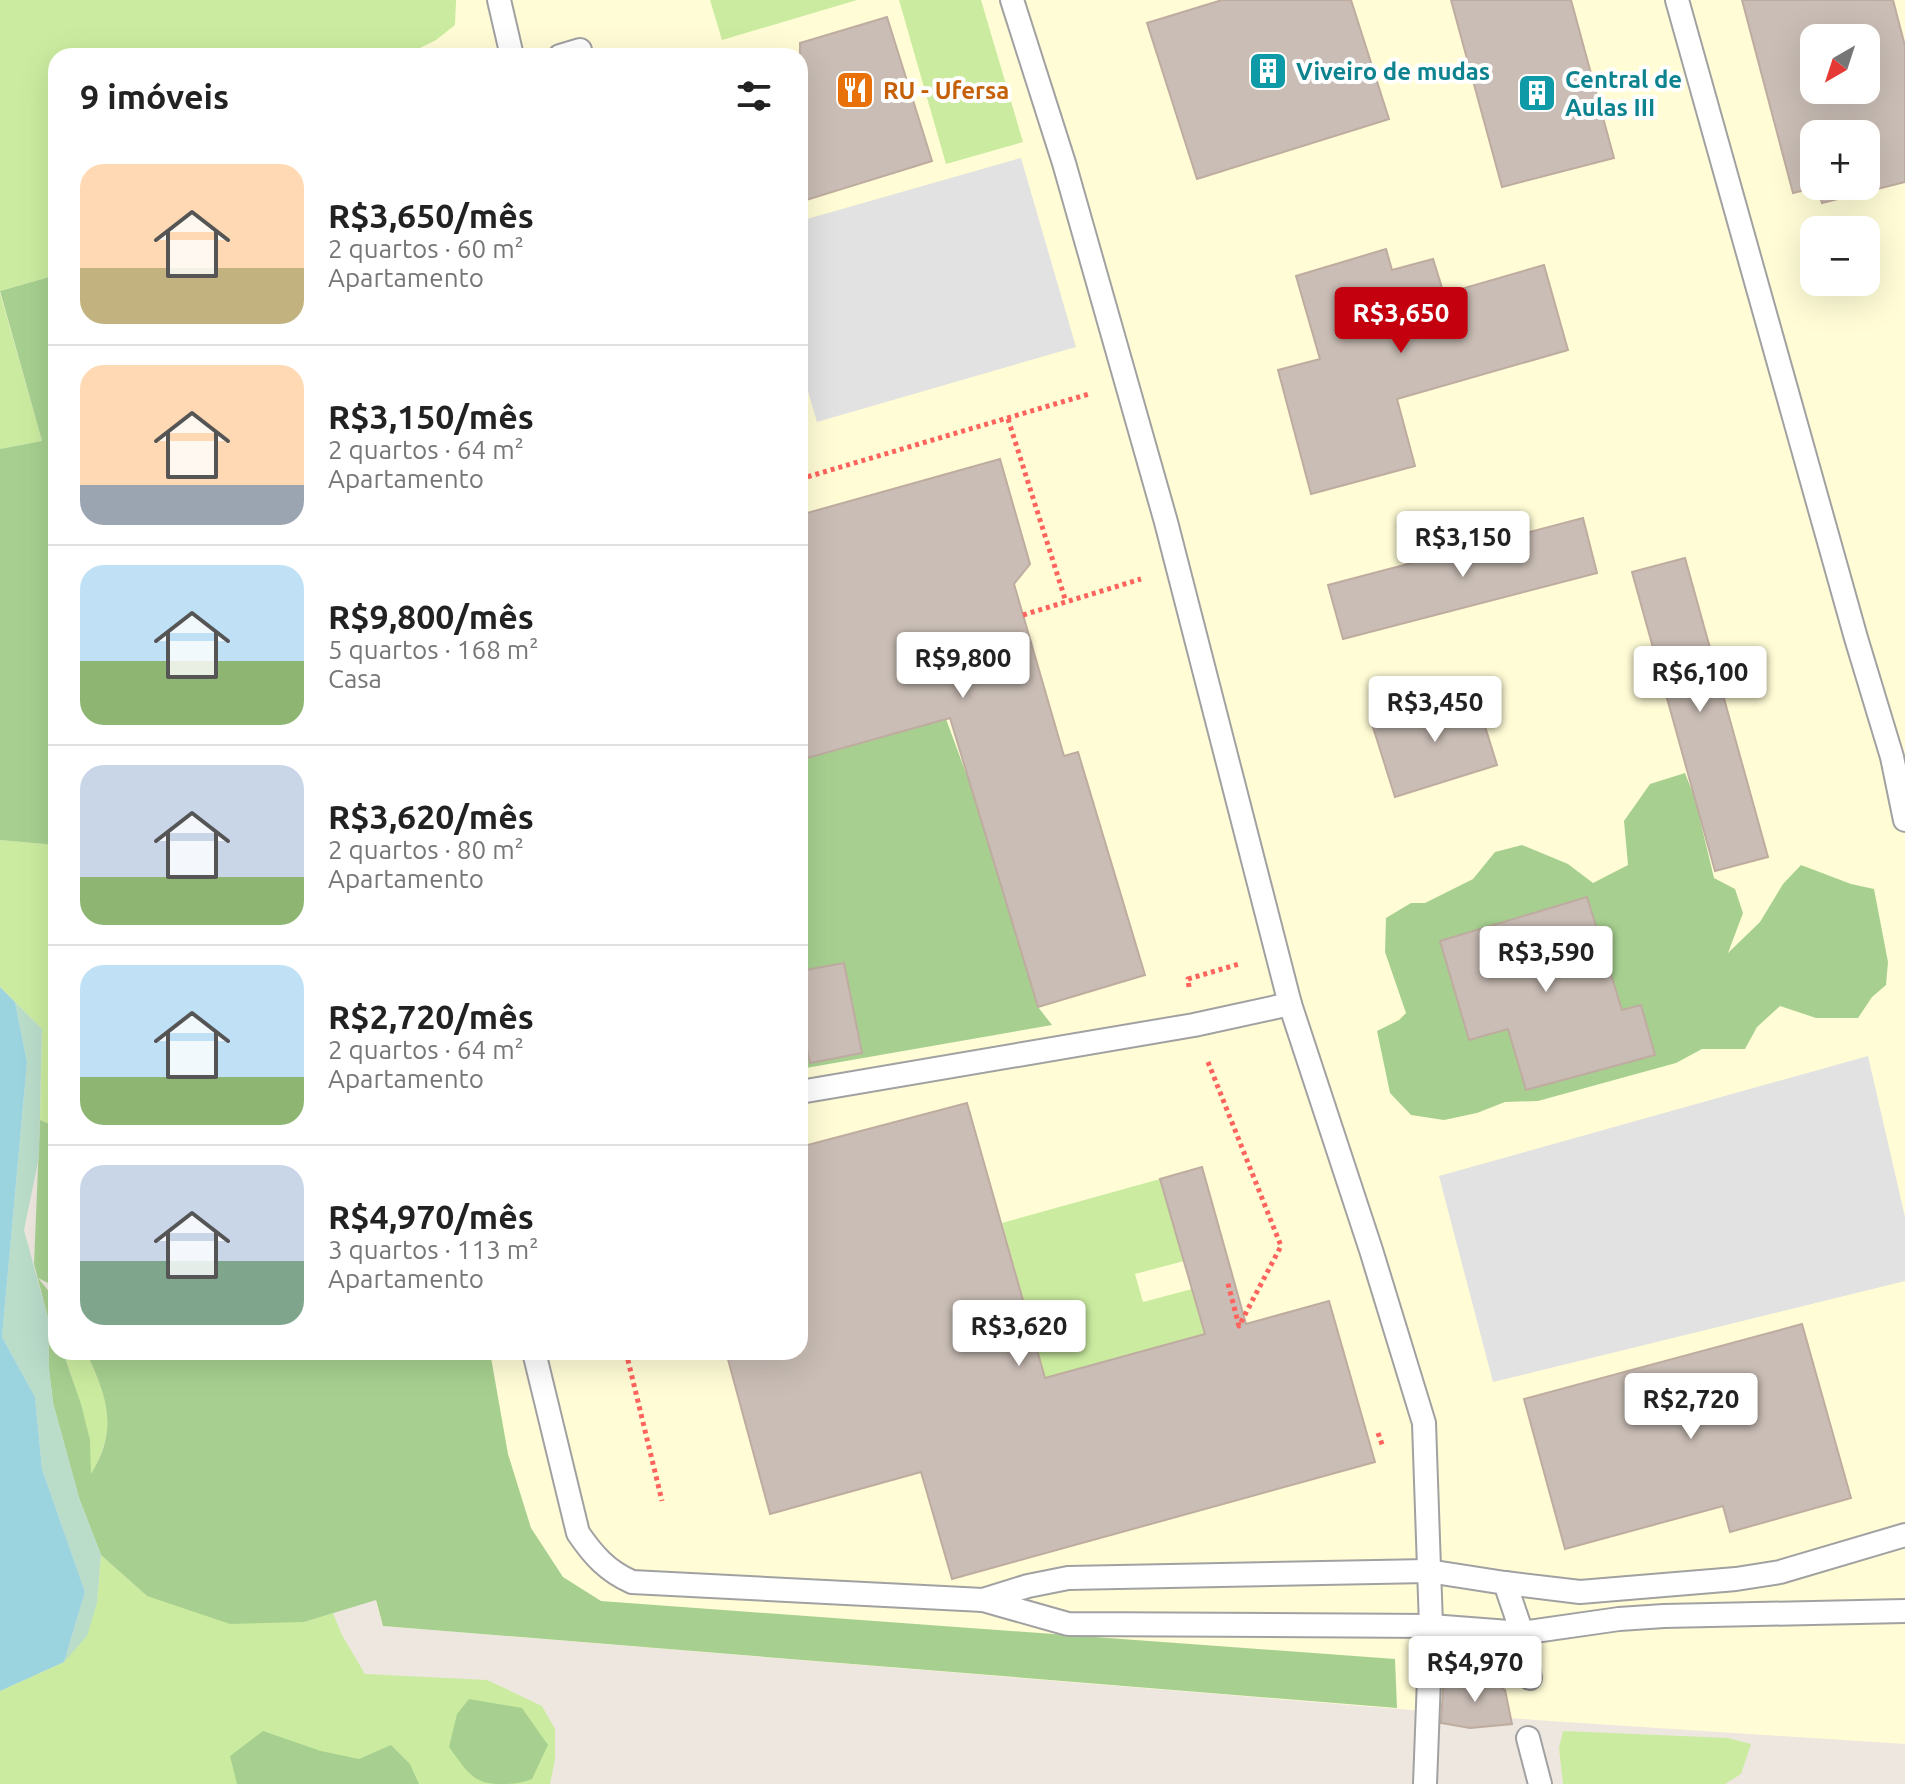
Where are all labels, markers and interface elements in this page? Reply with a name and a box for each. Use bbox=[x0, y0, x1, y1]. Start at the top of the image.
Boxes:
north arrow bbox=[1800, 24, 1880, 104]
map controls bbox=[1800, 24, 1880, 296]
building icon: Viveiro de mudas bbox=[1247, 50, 1289, 92]
place label: Viveiro de mudas bbox=[1296, 58, 1490, 85]
place label: Central de Aulas III bbox=[1565, 66, 1682, 121]
restaurant icon: RU - Ufersa bbox=[834, 69, 876, 111]
building icon: Central de Aulas III bbox=[1516, 72, 1558, 114]
icon: filters bbox=[732, 74, 776, 118]
text: 9 imóveis bbox=[80, 77, 229, 115]
place label: RU - Ufersa bbox=[883, 77, 1009, 104]
button: + bbox=[1800, 120, 1880, 200]
icon: home bbox=[144, 196, 240, 292]
text: R$3,650/mês bbox=[328, 196, 534, 234]
button: − bbox=[1800, 216, 1880, 296]
text: 2 quartos · 60 m² bbox=[328, 234, 524, 263]
text: Apartamento bbox=[328, 263, 484, 292]
pin: R$3,650 bbox=[1327, 287, 1475, 355]
text: R$3,650 bbox=[1353, 298, 1449, 327]
icon: home bbox=[144, 397, 240, 493]
text: R$3,150/mês bbox=[328, 397, 534, 435]
text: 2 quartos · 64 m² bbox=[328, 435, 524, 464]
text: Apartamento bbox=[328, 464, 484, 493]
pin: R$3,150 bbox=[1389, 511, 1537, 579]
text: R$3,150 bbox=[1415, 522, 1511, 551]
icon: home bbox=[144, 597, 240, 693]
text: R$9,800/mês bbox=[328, 597, 534, 635]
pin: R$9,800 bbox=[889, 632, 1037, 700]
text: 5 quartos · 168 m² bbox=[328, 635, 539, 664]
text: R$9,800 bbox=[915, 643, 1011, 672]
pin: R$6,100 bbox=[1626, 646, 1774, 714]
text: R$6,100 bbox=[1652, 657, 1748, 686]
text: Casa bbox=[328, 664, 382, 693]
pin: R$3,450 bbox=[1361, 676, 1509, 744]
text: R$3,450 bbox=[1387, 687, 1483, 716]
icon: home bbox=[144, 797, 240, 893]
text: R$3,620/mês bbox=[328, 797, 534, 835]
text: 2 quartos · 80 m² bbox=[328, 835, 524, 864]
text: Apartamento bbox=[328, 864, 484, 893]
pin: R$3,590 bbox=[1472, 926, 1620, 994]
text: R$3,590 bbox=[1498, 937, 1594, 966]
icon: home bbox=[144, 997, 240, 1093]
text: R$2,720/mês bbox=[328, 997, 534, 1035]
text: 2 quartos · 64 m² bbox=[328, 1035, 524, 1064]
text: Apartamento bbox=[328, 1064, 484, 1093]
icon: home bbox=[144, 1197, 240, 1293]
text: R$4,970/mês bbox=[328, 1197, 534, 1235]
text: 3 quartos · 113 m² bbox=[328, 1235, 539, 1264]
text: Apartamento bbox=[328, 1264, 484, 1293]
pin: R$3,620 bbox=[945, 1300, 1093, 1368]
text: R$3,620 bbox=[971, 1311, 1067, 1340]
pin: R$2,720 bbox=[1617, 1373, 1765, 1441]
text: R$2,720 bbox=[1643, 1384, 1739, 1413]
pin: R$4,970 bbox=[1401, 1636, 1549, 1704]
text: R$4,970 bbox=[1427, 1647, 1523, 1676]

